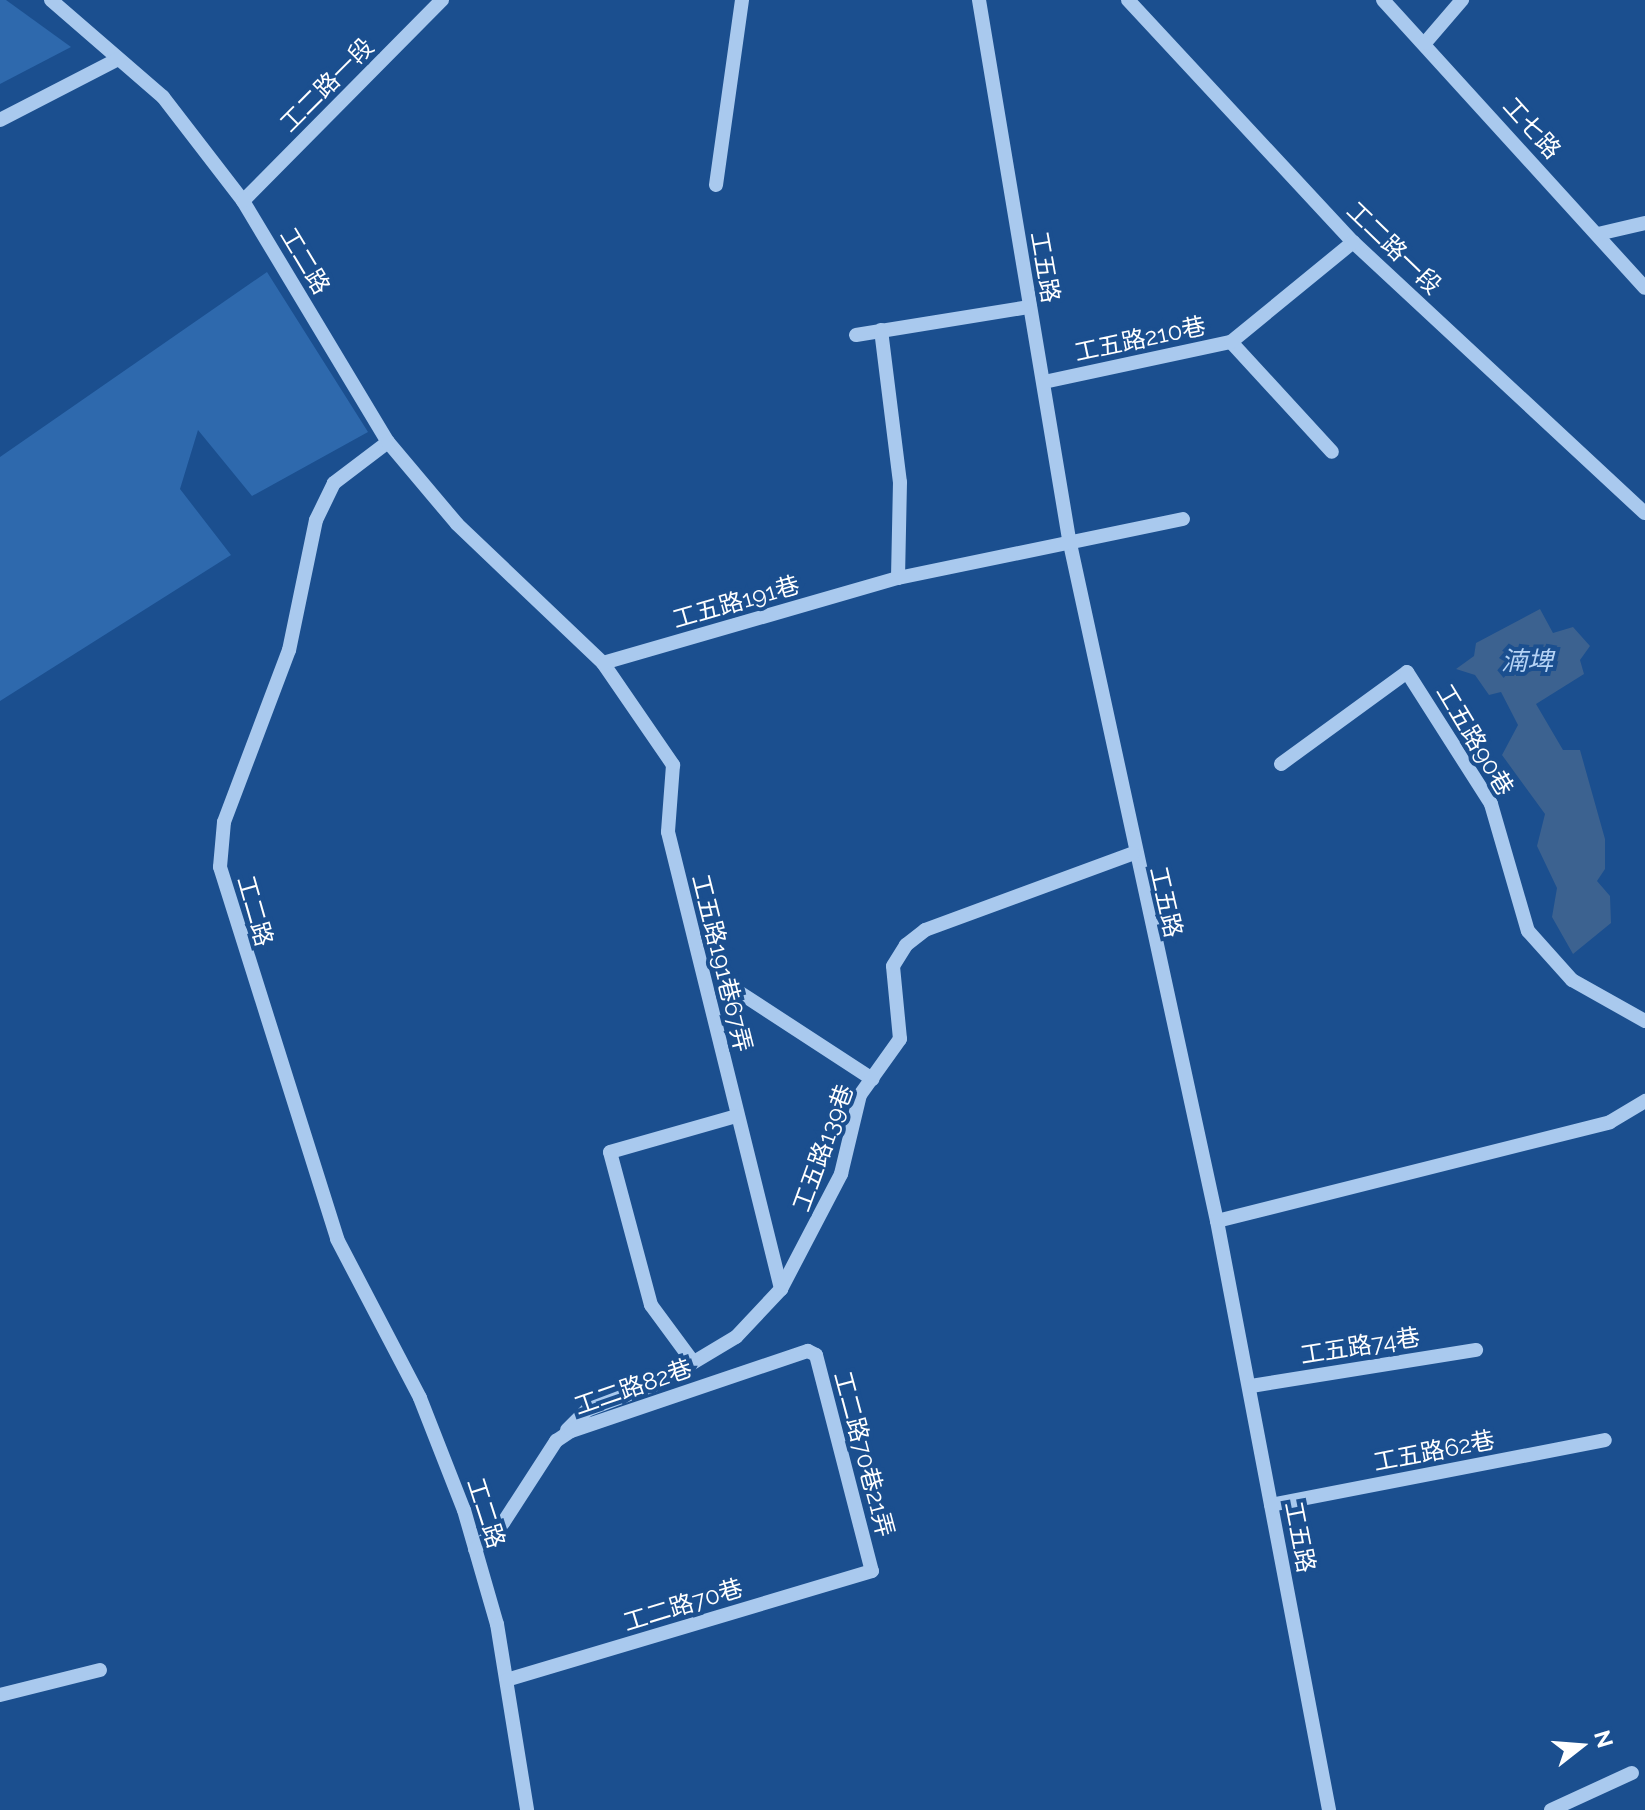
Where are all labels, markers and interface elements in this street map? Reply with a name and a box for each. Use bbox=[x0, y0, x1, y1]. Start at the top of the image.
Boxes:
street label: 工二路一段 bbox=[274, 32, 380, 138]
street label: 工七路 bbox=[1497, 92, 1567, 164]
street label: 工二路一段 bbox=[1341, 196, 1447, 300]
street label: 工二路 bbox=[274, 223, 336, 299]
street label: 工五路 bbox=[1025, 229, 1065, 305]
street label: 工五路210巷 bbox=[1072, 311, 1208, 367]
street label: 工五路191巷 bbox=[669, 570, 803, 634]
water label: 湳埤 bbox=[1501, 646, 1553, 678]
street label: 工五路90巷 bbox=[1431, 679, 1519, 801]
street label: 工五路 bbox=[1144, 864, 1188, 940]
street label: 工五路191巷67弄 bbox=[686, 871, 758, 1055]
street label: 工二路 bbox=[231, 872, 279, 950]
street label: 工五路139巷 bbox=[787, 1081, 859, 1215]
street label: 工五路74巷 bbox=[1298, 1322, 1422, 1370]
street label: 工二路82巷 bbox=[570, 1353, 696, 1421]
street label: 工二路70巷21弄 bbox=[828, 1368, 900, 1540]
street label: 工五路62巷 bbox=[1371, 1425, 1497, 1477]
street label: 工二路 bbox=[461, 1474, 511, 1552]
street label: 工五路 bbox=[1279, 1499, 1321, 1575]
street label: 工二路70巷 bbox=[620, 1573, 746, 1637]
north arrow bbox=[1541, 1706, 1621, 1786]
text: N bbox=[1589, 1727, 1619, 1751]

